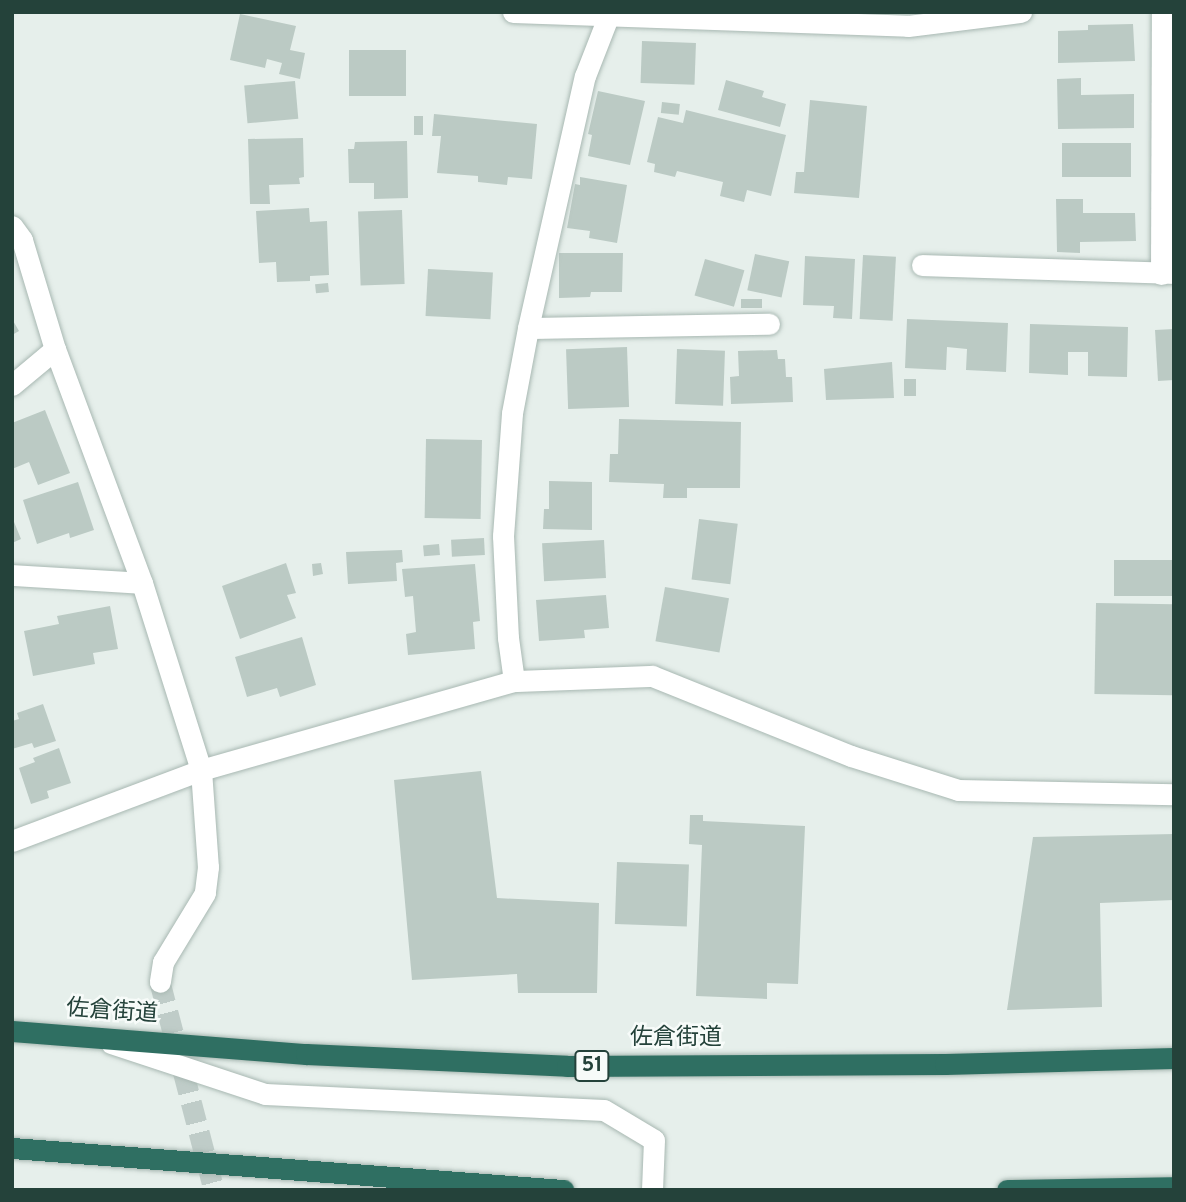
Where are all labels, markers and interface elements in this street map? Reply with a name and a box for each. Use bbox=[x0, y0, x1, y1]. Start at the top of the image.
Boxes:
street label: 佐倉街道 bbox=[65, 996, 159, 1030]
street label: 佐倉街道 bbox=[630, 1025, 722, 1053]
road number: 51 bbox=[573, 1048, 611, 1084]

